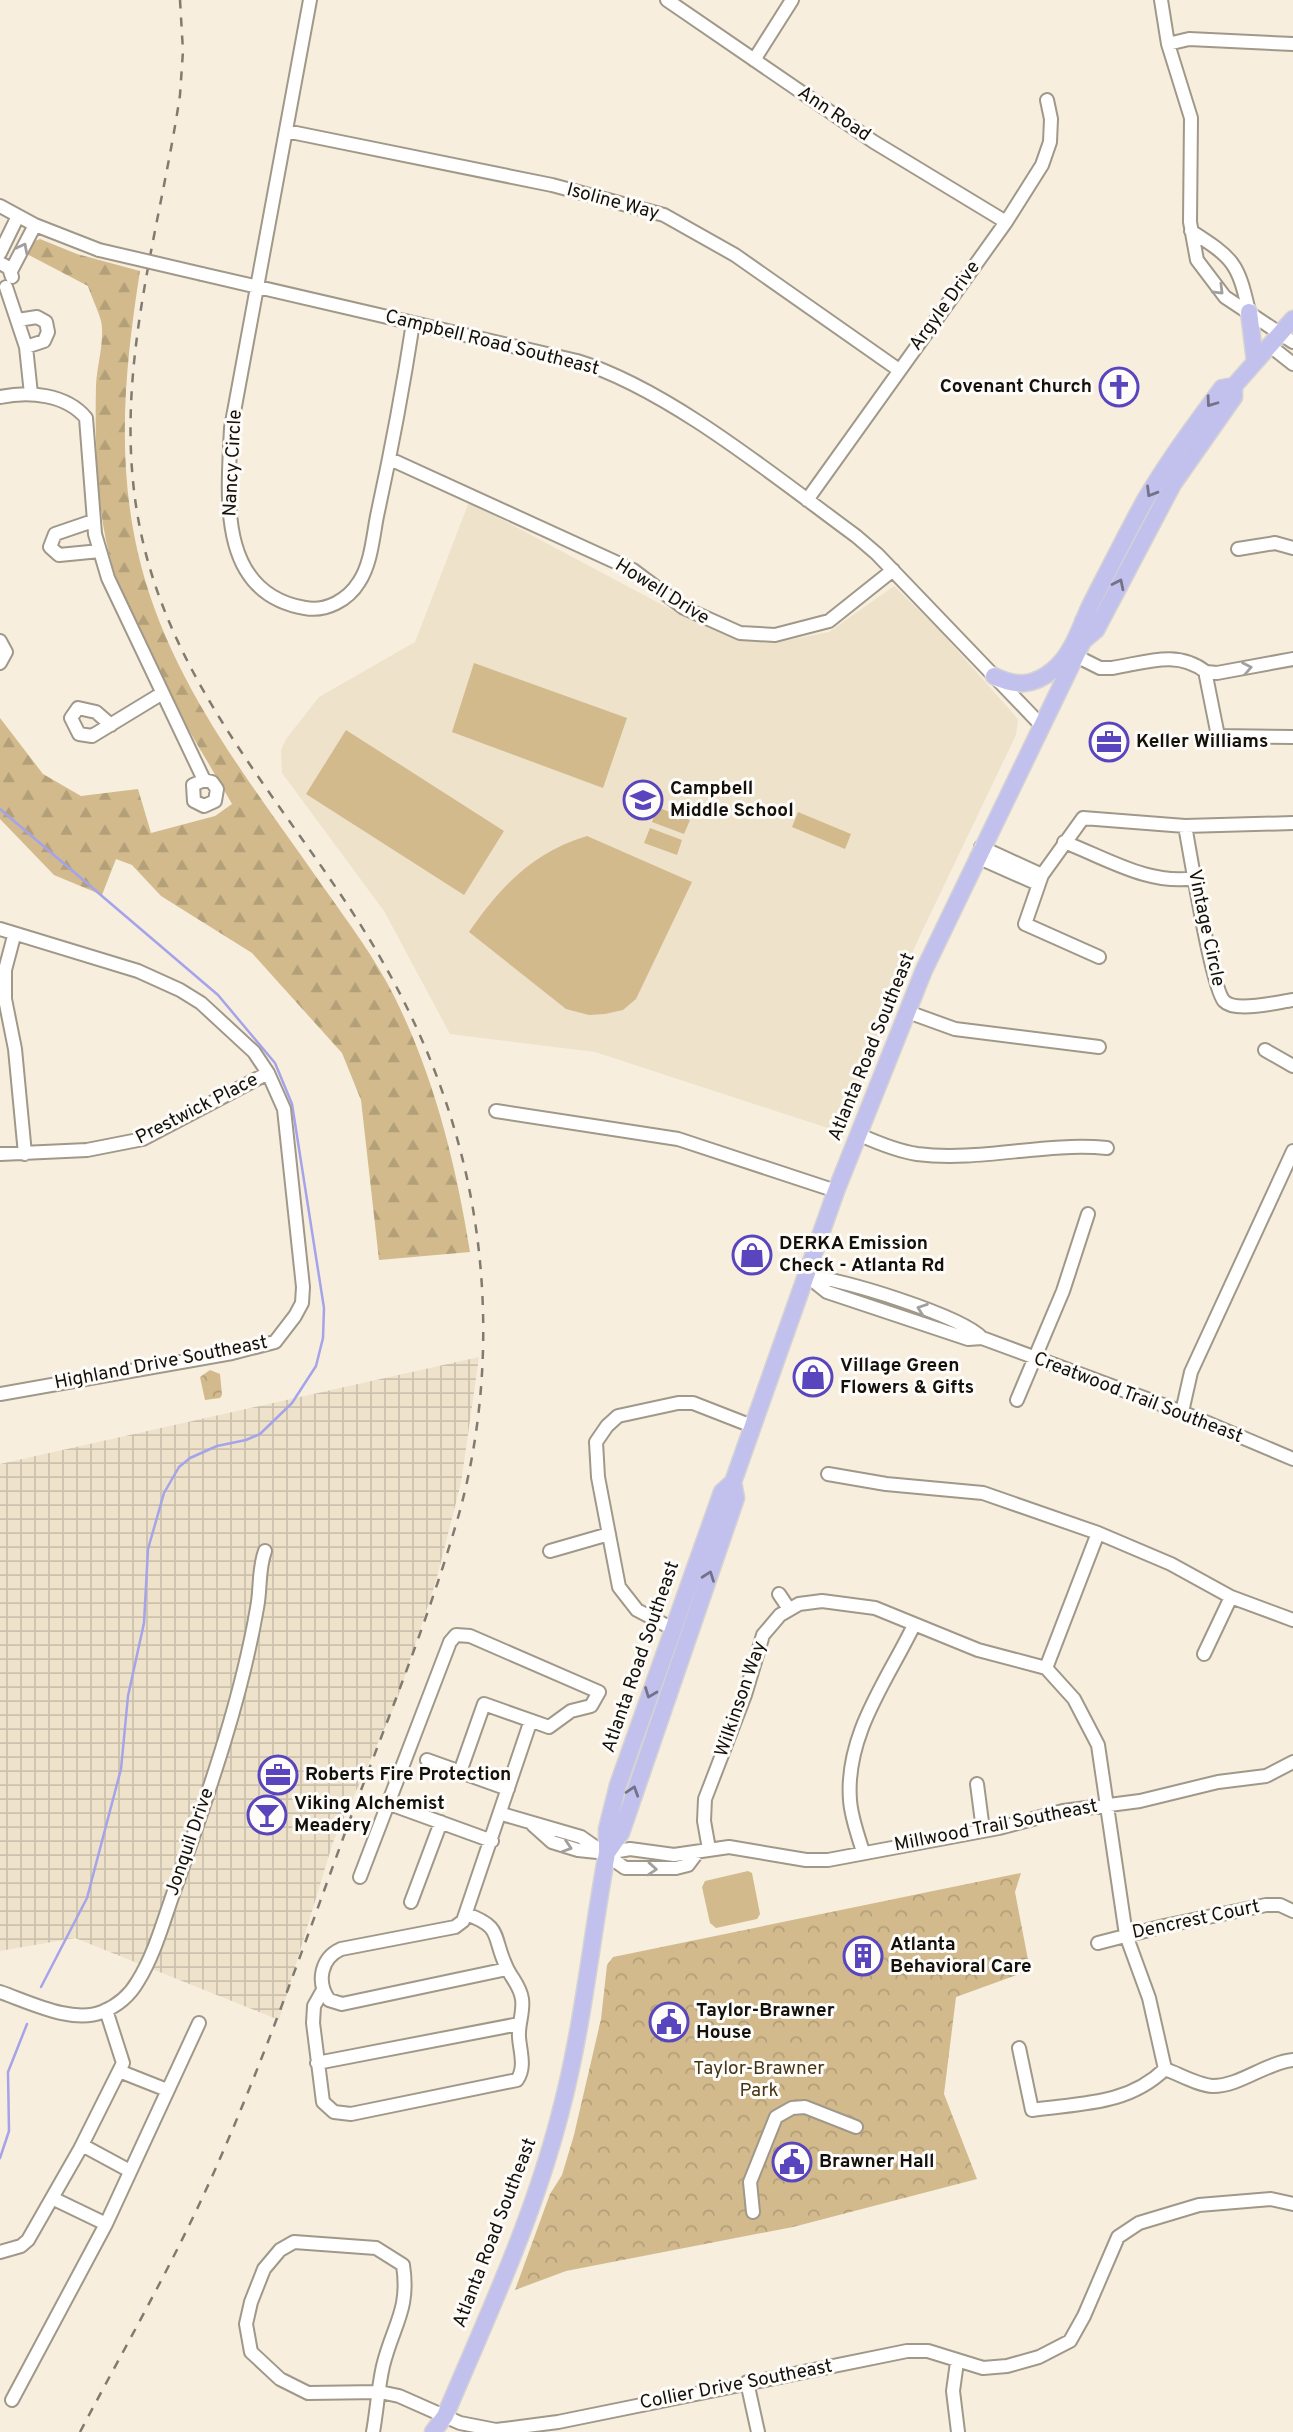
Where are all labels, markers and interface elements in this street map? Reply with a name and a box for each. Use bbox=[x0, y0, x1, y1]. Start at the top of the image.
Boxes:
street label: Ann Road bbox=[793, 81, 875, 147]
street label: Isoline Way bbox=[564, 178, 662, 226]
one-way arrow bbox=[15, 243, 28, 255]
street label: Argyle Drive bbox=[904, 256, 986, 356]
one-way arrow bbox=[1211, 281, 1224, 294]
street label: Campbell Road Southeast bbox=[382, 305, 602, 381]
church icon: Covenant Church bbox=[1098, 366, 1140, 408]
place label: Covenant Church bbox=[940, 375, 1092, 399]
one-way arrow bbox=[1207, 394, 1219, 407]
street label: Nancy Circle bbox=[218, 409, 248, 517]
one-way arrow bbox=[1146, 484, 1159, 497]
street label: Howell Drive bbox=[610, 554, 714, 630]
one-way arrow bbox=[1111, 579, 1125, 591]
one-way arrow bbox=[1241, 661, 1253, 676]
office icon: Keller Williams bbox=[1088, 721, 1130, 763]
place label: Keller Williams bbox=[1136, 730, 1268, 754]
place label: Campbell Middle School bbox=[670, 777, 794, 823]
school or university icon: Campbell Middle School bbox=[622, 779, 664, 821]
street label: Vintage Circle bbox=[1182, 867, 1230, 989]
street label: Atlanta Road Southeast bbox=[823, 949, 921, 1145]
street label: Prestwick Place bbox=[132, 1068, 262, 1150]
place label: DERKA Emission Check - Atlanta Rd bbox=[779, 1232, 945, 1278]
shop icon: DERKA Emission Check - Atlanta Rd bbox=[731, 1234, 773, 1276]
one-way arrow bbox=[916, 1304, 928, 1318]
street label: Highland Drive Southeast bbox=[52, 1331, 270, 1395]
street label: Creatwood Trail Southeast bbox=[1030, 1347, 1246, 1449]
place label: Village Green Flowers & Gifts bbox=[840, 1354, 974, 1400]
shop icon: Village Green Flowers & Gifts bbox=[792, 1356, 834, 1398]
street label: Atlanta Road Southeast bbox=[597, 1558, 685, 1756]
one-way arrow bbox=[700, 1570, 714, 1582]
street label: Wilkinson Way bbox=[710, 1638, 772, 1760]
one-way arrow bbox=[645, 1686, 659, 1698]
office icon: Roberts Fire Protection bbox=[257, 1754, 299, 1796]
place label: Roberts Fire Protection bbox=[305, 1763, 511, 1787]
street label: Jonquil Drive bbox=[160, 1785, 220, 1899]
one-way arrow bbox=[625, 1785, 640, 1797]
place label: Viking Alchemist Meadery bbox=[294, 1792, 445, 1838]
bar icon: Viking Alchemist Meadery bbox=[246, 1794, 288, 1836]
street label: Millwood Trail Southeast bbox=[892, 1795, 1100, 1857]
one-way arrow bbox=[560, 1838, 572, 1853]
one-way arrow bbox=[647, 1861, 658, 1876]
street label: Dencrest Court bbox=[1130, 1895, 1262, 1945]
place label: Atlanta Behavioral Care bbox=[890, 1933, 1031, 1979]
building icon: Atlanta Behavioral Care bbox=[842, 1935, 884, 1977]
place label: Taylor-Brawner House bbox=[696, 1999, 835, 2045]
public building icon: Taylor-Brawner House bbox=[648, 2001, 690, 2043]
park label: Taylor-Brawner Park bbox=[693, 2057, 825, 2103]
street label: Atlanta Road Southeast bbox=[448, 2135, 542, 2331]
public building icon: Brawner Hall bbox=[771, 2141, 813, 2183]
place label: Brawner Hall bbox=[819, 2150, 935, 2174]
street label: Collier Drive Southeast bbox=[638, 2355, 834, 2415]

